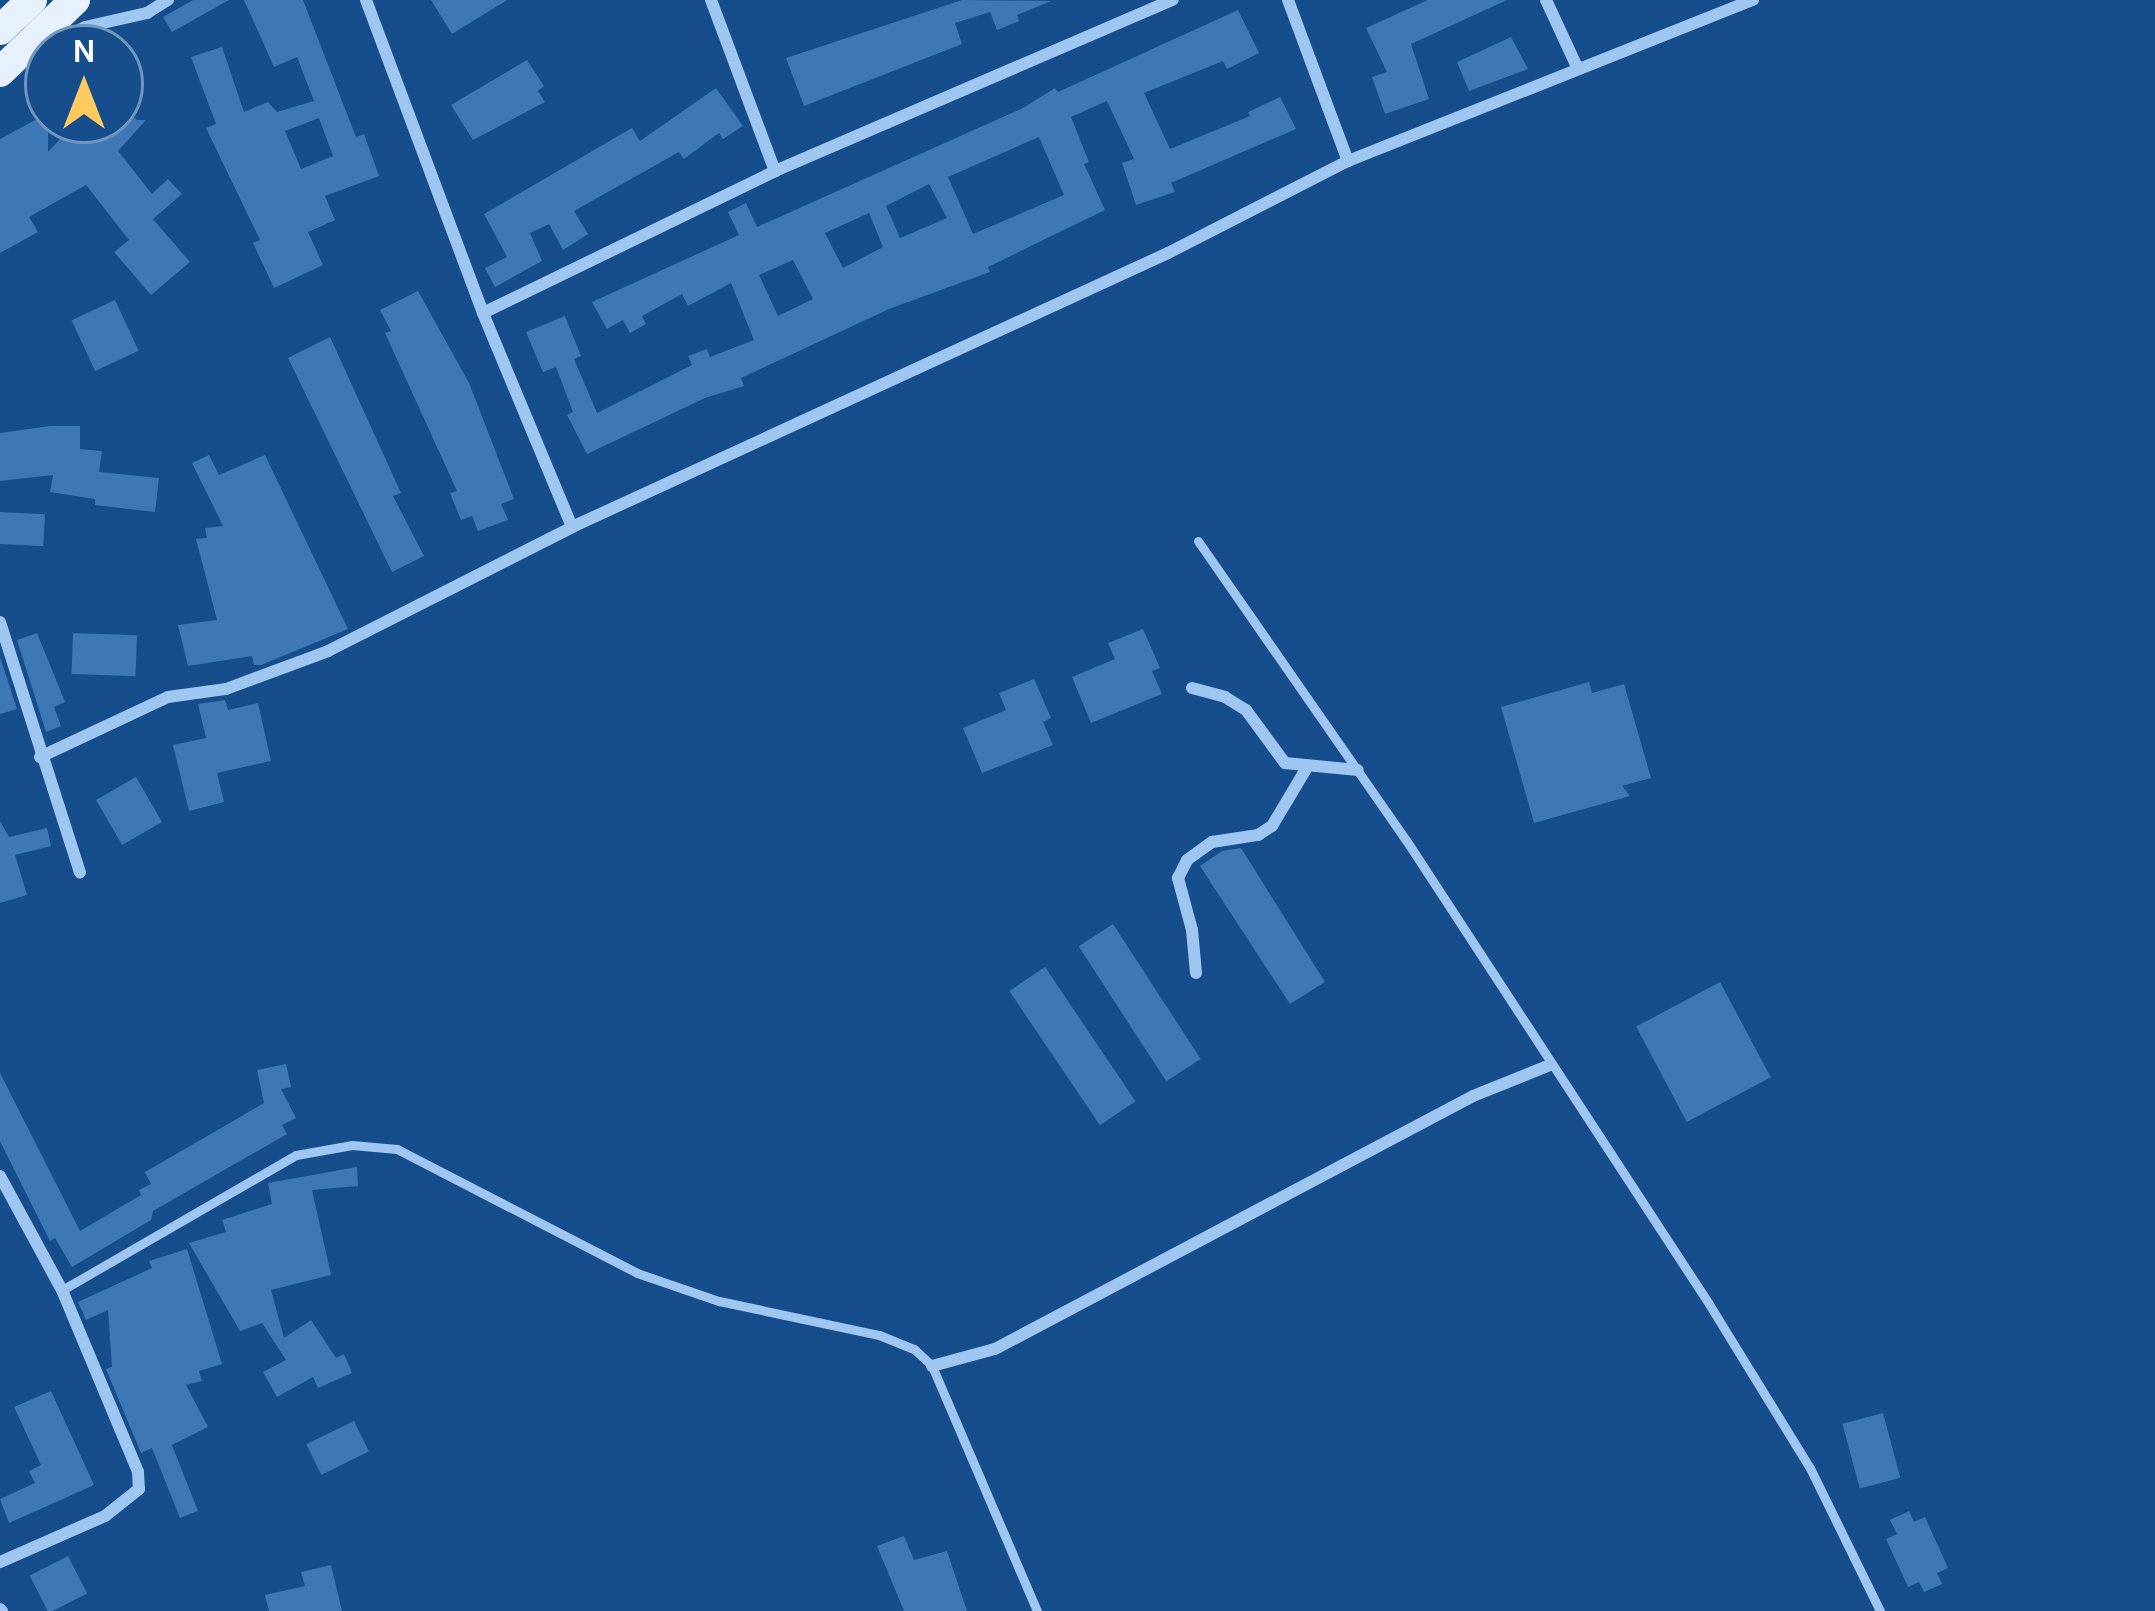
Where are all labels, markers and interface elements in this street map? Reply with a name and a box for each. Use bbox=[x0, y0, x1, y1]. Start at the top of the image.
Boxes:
north arrow bbox=[24, 24, 144, 144]
text: N bbox=[72, 32, 96, 70]

